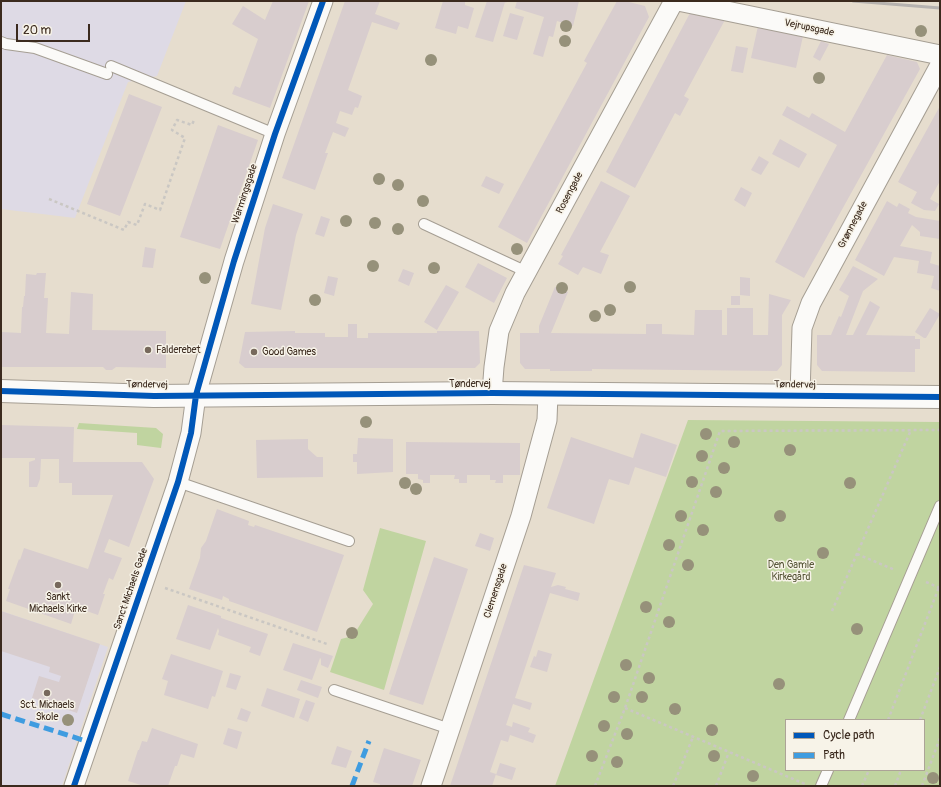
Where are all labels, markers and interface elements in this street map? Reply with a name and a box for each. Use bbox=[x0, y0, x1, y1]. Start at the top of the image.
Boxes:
scale bar bbox=[18, 16, 92, 42]
street label: Vejrupsgade bbox=[783, 17, 835, 39]
text: 20 m bbox=[23, 23, 51, 38]
street label: Warmingsgade bbox=[230, 163, 260, 225]
street label: Rosengade bbox=[554, 170, 586, 216]
street label: Grønnegade bbox=[836, 199, 870, 251]
place label: Falderebet bbox=[156, 344, 201, 356]
marker: Falderebet bbox=[143, 345, 153, 355]
place label: Good Games bbox=[262, 346, 316, 358]
marker: Good Games bbox=[249, 347, 259, 357]
street label: Tøndervej bbox=[449, 378, 491, 390]
street label: Tøndervej bbox=[126, 379, 168, 391]
street label: Tøndervej bbox=[774, 379, 816, 391]
street label: Sanct Michaels Gade bbox=[111, 547, 151, 631]
park label: Den Gamle Kirkegård bbox=[768, 559, 814, 582]
street label: Clemensgade bbox=[482, 562, 510, 620]
marker: Sankt Michaels Kirke bbox=[53, 580, 63, 590]
place label: Sankt Michaels Kirke bbox=[29, 591, 87, 614]
marker: Sct. Michaels Skole bbox=[42, 688, 52, 698]
place label: Sct. Michaels Skole bbox=[20, 699, 74, 722]
legend bbox=[785, 719, 925, 771]
text: Cycle path bbox=[823, 728, 874, 743]
text: Path bbox=[823, 748, 845, 763]

